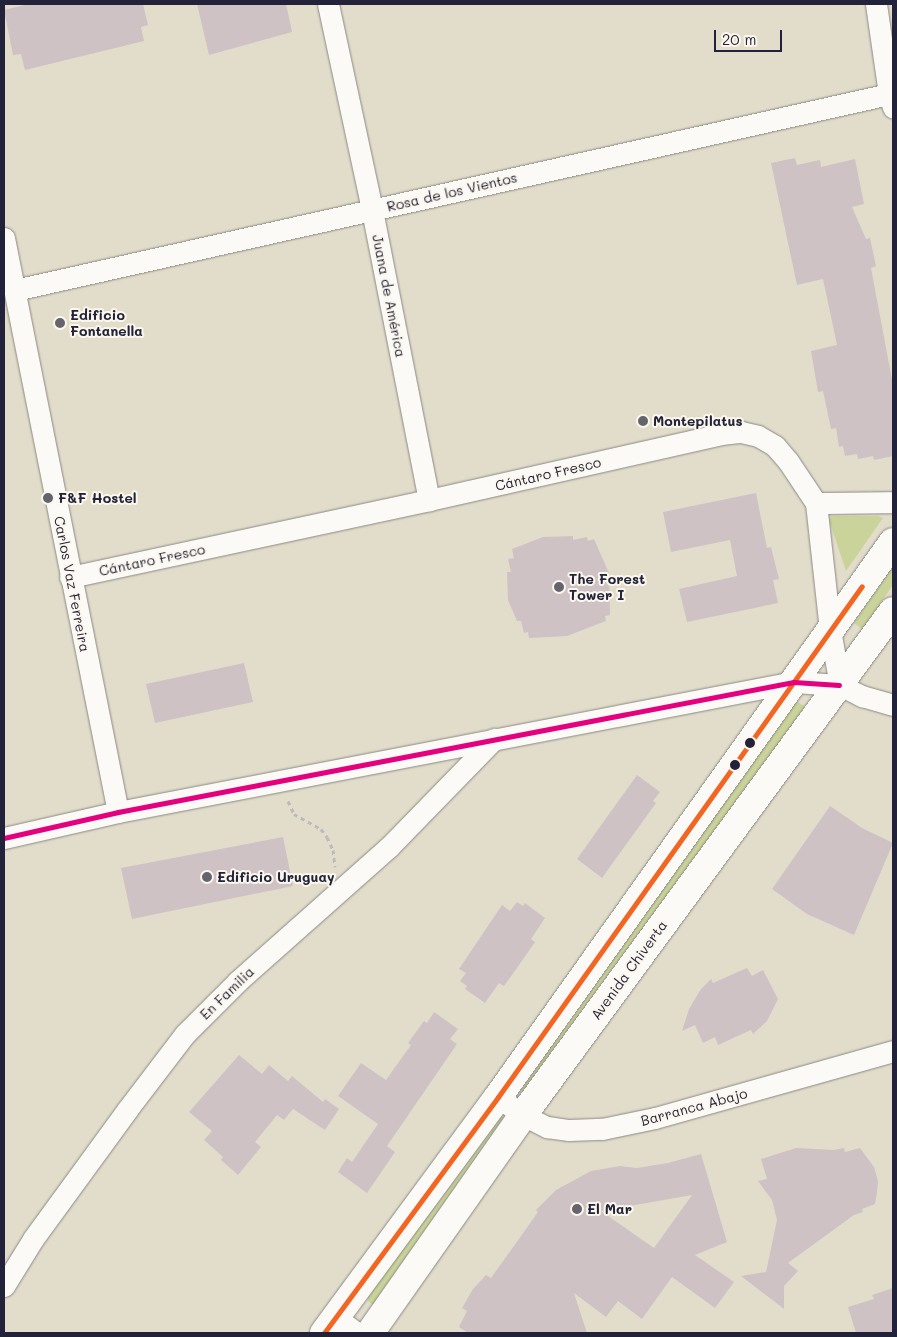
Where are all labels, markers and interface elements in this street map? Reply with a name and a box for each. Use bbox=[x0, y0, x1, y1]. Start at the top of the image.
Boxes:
scale bar bbox=[717, 20, 784, 52]
text: 20 m bbox=[722, 29, 756, 49]
street label: Rosa de los Vientos bbox=[385, 169, 519, 215]
street label: Juana de América bbox=[369, 233, 409, 359]
place label: Edificio Fontanella bbox=[70, 307, 143, 340]
marker: Edificio Fontanella bbox=[54, 317, 66, 329]
place label: Montepilatus bbox=[653, 413, 743, 429]
marker: Montepilatus bbox=[637, 415, 649, 427]
street label: Cántaro Fresco bbox=[493, 454, 603, 494]
place label: F&F Hostel bbox=[58, 490, 137, 506]
marker: F&F Hostel bbox=[42, 492, 54, 504]
street label: Carlos Vaz Ferreira bbox=[51, 515, 93, 653]
street label: Cántaro Fresco bbox=[97, 541, 207, 579]
place label: The Forest Tower I bbox=[569, 571, 645, 604]
marker: The Forest Tower I bbox=[553, 581, 565, 593]
unlabelled marker bbox=[745, 738, 755, 748]
unlabelled marker bbox=[730, 760, 740, 770]
place label: Edificio Uruguay bbox=[217, 869, 335, 885]
marker: Edificio Uruguay bbox=[201, 871, 213, 883]
street label: Avenida Chiverta bbox=[587, 917, 671, 1023]
street label: En Familia bbox=[196, 963, 258, 1023]
street label: Barranca Abajo bbox=[639, 1085, 749, 1129]
place label: El Mar bbox=[587, 1201, 632, 1217]
marker: El Mar bbox=[571, 1203, 583, 1215]

